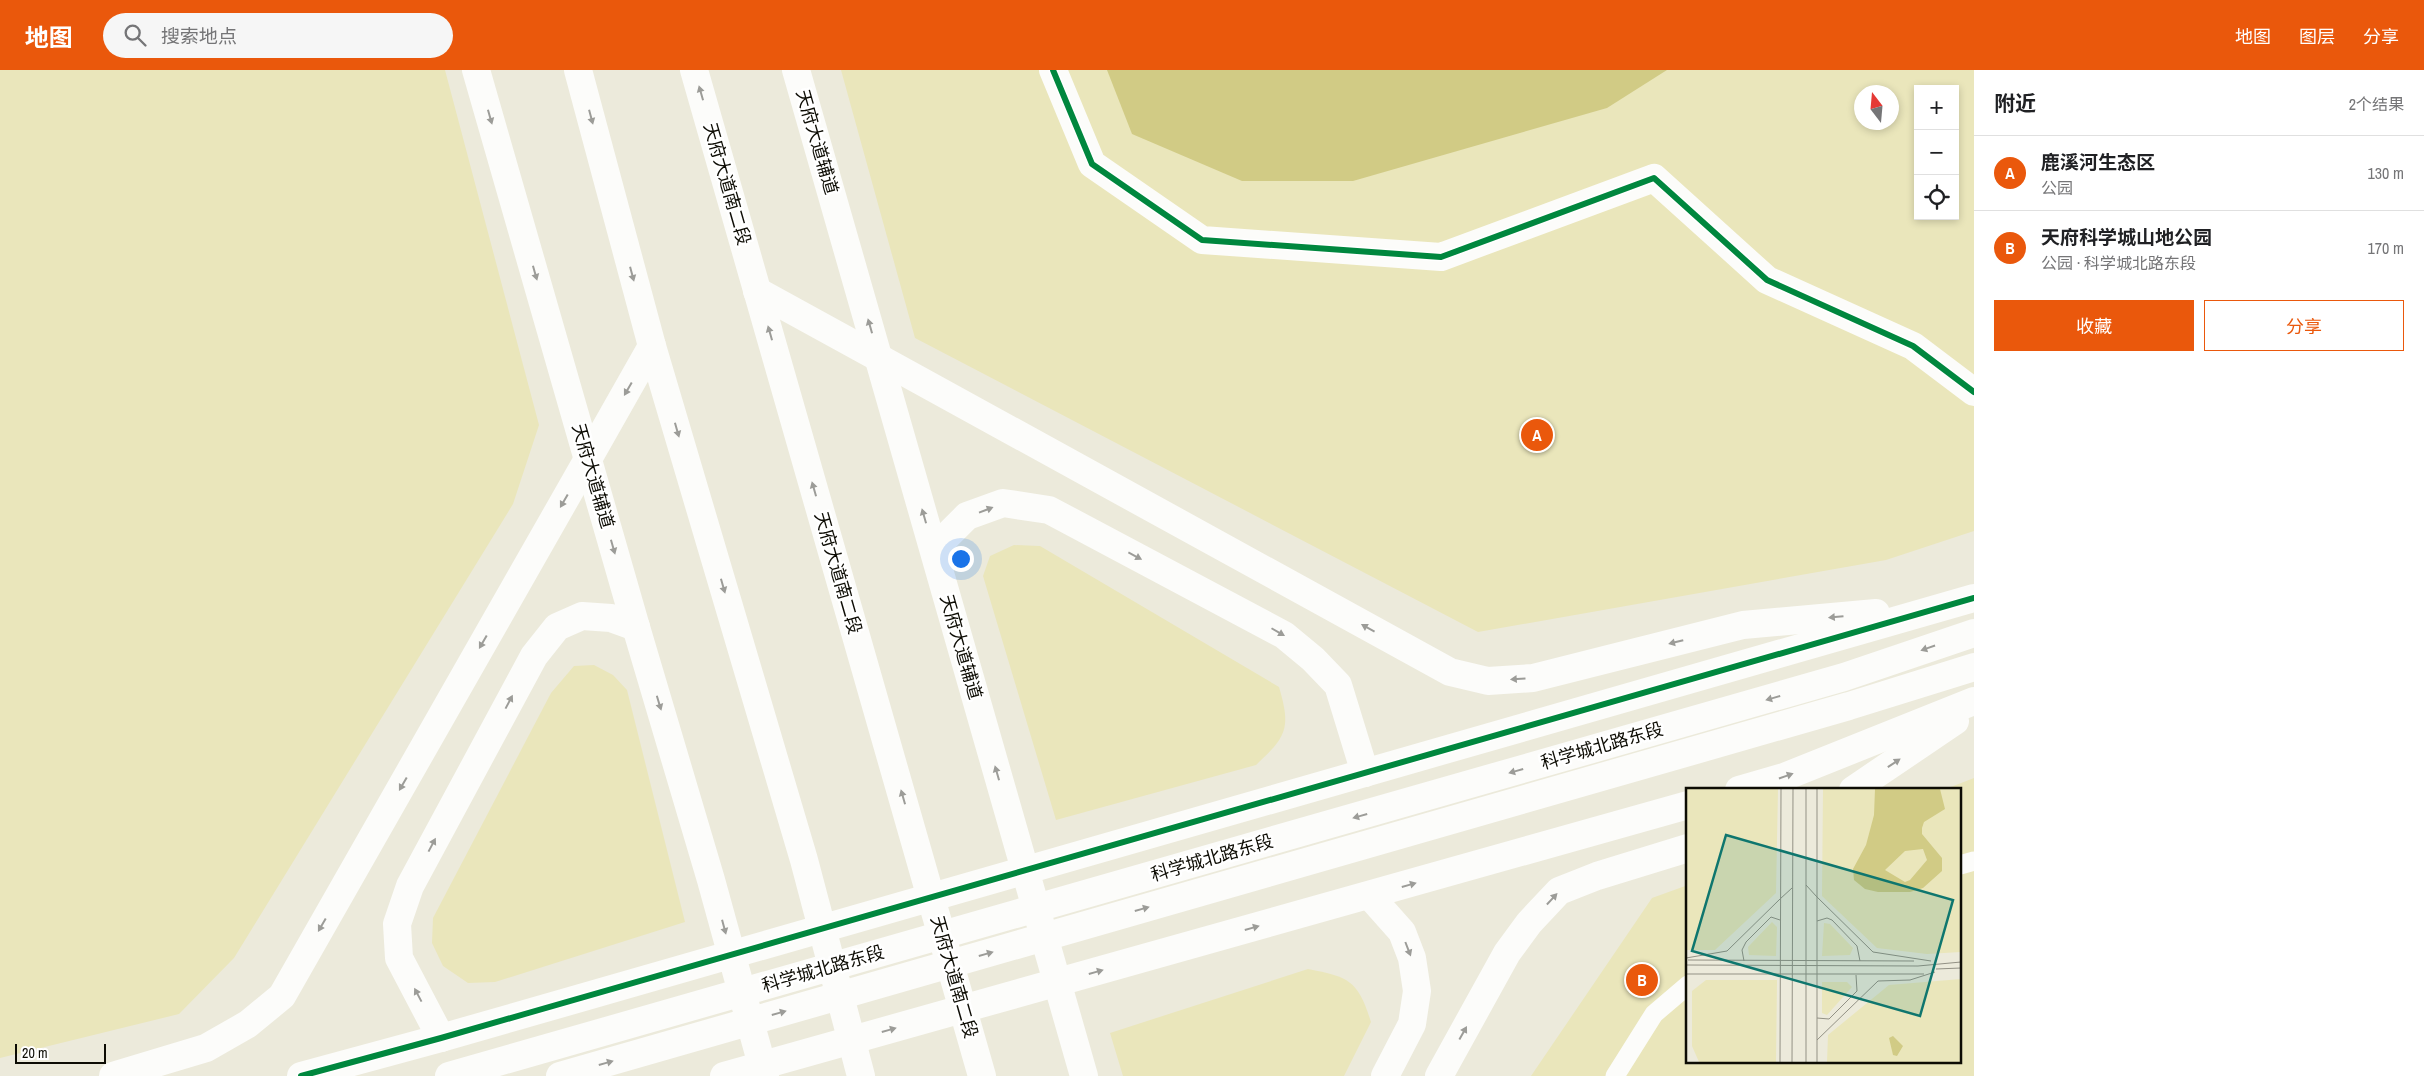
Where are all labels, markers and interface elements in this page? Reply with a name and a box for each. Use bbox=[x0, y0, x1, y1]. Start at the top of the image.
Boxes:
search box bbox=[103, 13, 453, 58]
text: 地图 bbox=[25, 21, 73, 53]
icon: search bbox=[121, 21, 149, 49]
text: 搜索地点 bbox=[161, 23, 237, 49]
text: 地图 bbox=[2235, 24, 2271, 49]
text: 图层 bbox=[2299, 24, 2335, 49]
text: 分享 bbox=[2363, 24, 2399, 49]
one-way arrow bbox=[696, 85, 704, 100]
north arrow bbox=[1854, 85, 1899, 130]
map controls bbox=[1914, 85, 1959, 220]
button: + bbox=[1914, 85, 1959, 130]
street label: 天府大道辅道 bbox=[791, 87, 844, 197]
text: 附近 bbox=[1994, 89, 2036, 118]
text: 2个结果 bbox=[2349, 93, 2404, 115]
one-way arrow bbox=[486, 109, 494, 124]
one-way arrow bbox=[587, 110, 595, 125]
street label: 天府大道南二段 bbox=[698, 120, 757, 248]
button: − bbox=[1914, 130, 1959, 175]
text: 鹿溪河生态区 bbox=[2041, 149, 2155, 175]
text: A bbox=[2005, 162, 2015, 184]
text: 130 m bbox=[2368, 162, 2404, 184]
button: locate bbox=[1914, 175, 1959, 220]
text: 公园 bbox=[2041, 177, 2073, 199]
text: 天府科学城山地公园 bbox=[2041, 224, 2212, 250]
text: B bbox=[2005, 237, 2015, 259]
text: 170 m bbox=[2368, 237, 2404, 259]
text: 公园 · 科学城北路东段 bbox=[2041, 252, 2196, 274]
one-way arrow bbox=[531, 266, 539, 281]
one-way arrow bbox=[629, 267, 637, 282]
button: 收藏 bbox=[1994, 300, 2194, 351]
button: 分享 bbox=[2204, 300, 2404, 351]
one-way arrow bbox=[865, 318, 873, 333]
one-way arrow bbox=[765, 326, 773, 341]
one-way arrow bbox=[623, 382, 632, 395]
pin: A bbox=[1521, 416, 1553, 454]
street label: 天府大道辅道 bbox=[567, 421, 620, 531]
one-way arrow bbox=[673, 423, 681, 438]
one-way arrow bbox=[810, 482, 818, 497]
one-way arrow bbox=[559, 494, 568, 508]
one-way arrow bbox=[978, 506, 993, 513]
one-way arrow bbox=[920, 508, 928, 523]
street label: 天府大道南二段 bbox=[809, 509, 868, 637]
one-way arrow bbox=[609, 539, 617, 555]
your location bbox=[948, 546, 974, 572]
one-way arrow bbox=[1128, 551, 1142, 560]
one-way arrow bbox=[719, 579, 727, 594]
street label: 天府大道辅道 bbox=[935, 592, 988, 702]
one-way arrow bbox=[1828, 613, 1844, 621]
one-way arrow bbox=[1362, 623, 1375, 632]
one-way arrow bbox=[1272, 628, 1285, 637]
one-way arrow bbox=[479, 636, 488, 649]
one-way arrow bbox=[1669, 638, 1684, 646]
one-way arrow bbox=[1920, 645, 1935, 653]
one-way arrow bbox=[1510, 676, 1526, 684]
one-way arrow bbox=[1765, 694, 1780, 702]
one-way arrow bbox=[505, 695, 513, 710]
one-way arrow bbox=[655, 696, 663, 711]
street label: 科学城北路东段 bbox=[1538, 716, 1666, 775]
one-way arrow bbox=[1887, 758, 1900, 767]
one-way arrow bbox=[993, 765, 1001, 780]
one-way arrow bbox=[1508, 767, 1523, 775]
one-way arrow bbox=[1779, 772, 1794, 780]
one-way arrow bbox=[399, 776, 407, 791]
inset map bbox=[1686, 788, 1962, 1064]
one-way arrow bbox=[898, 789, 906, 804]
one-way arrow bbox=[1352, 812, 1367, 820]
street label: 科学城北路东段 bbox=[1148, 828, 1276, 887]
one-way arrow bbox=[428, 838, 436, 853]
one-way arrow bbox=[1401, 880, 1416, 888]
one-way arrow bbox=[1546, 893, 1558, 905]
one-way arrow bbox=[1135, 904, 1150, 912]
street label: 天府大道南二段 bbox=[925, 913, 984, 1041]
one-way arrow bbox=[318, 918, 327, 931]
one-way arrow bbox=[721, 920, 729, 935]
one-way arrow bbox=[1245, 924, 1260, 932]
street label: 科学城北路东段 bbox=[759, 939, 887, 998]
one-way arrow bbox=[1404, 942, 1412, 957]
one-way arrow bbox=[979, 949, 994, 957]
pin: B bbox=[1626, 961, 1658, 999]
one-way arrow bbox=[1088, 968, 1103, 976]
one-way arrow bbox=[414, 988, 422, 1002]
one-way arrow bbox=[772, 1008, 787, 1016]
one-way arrow bbox=[881, 1026, 896, 1034]
one-way arrow bbox=[1459, 1026, 1467, 1041]
scale bar bbox=[15, 1041, 106, 1064]
text: 20 m bbox=[22, 1044, 48, 1062]
one-way arrow bbox=[599, 1058, 614, 1066]

